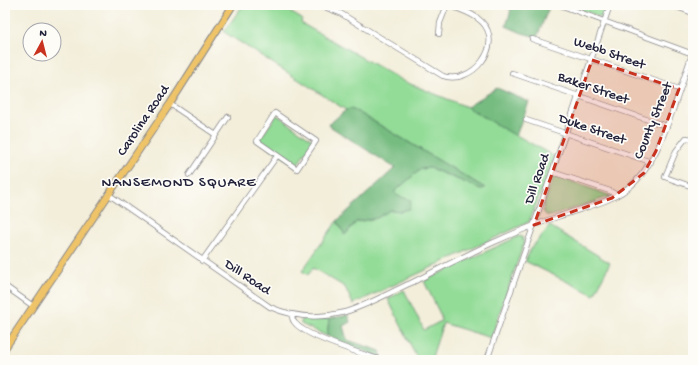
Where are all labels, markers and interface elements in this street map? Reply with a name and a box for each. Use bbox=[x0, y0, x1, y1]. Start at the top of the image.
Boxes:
north arrow bbox=[22, 22, 62, 62]
text: N bbox=[39, 28, 47, 40]
street label: Webb Street bbox=[571, 34, 648, 75]
street label: Baker Street bbox=[554, 69, 632, 110]
street label: County Street bbox=[631, 79, 678, 162]
street label: Carolina Road bbox=[114, 81, 175, 160]
street label: Duke Street bbox=[555, 110, 629, 150]
street label: Dill Road bbox=[521, 150, 555, 207]
district label: NANSEMOND SQUARE bbox=[101, 174, 257, 192]
street label: Dill Road bbox=[220, 256, 275, 301]

